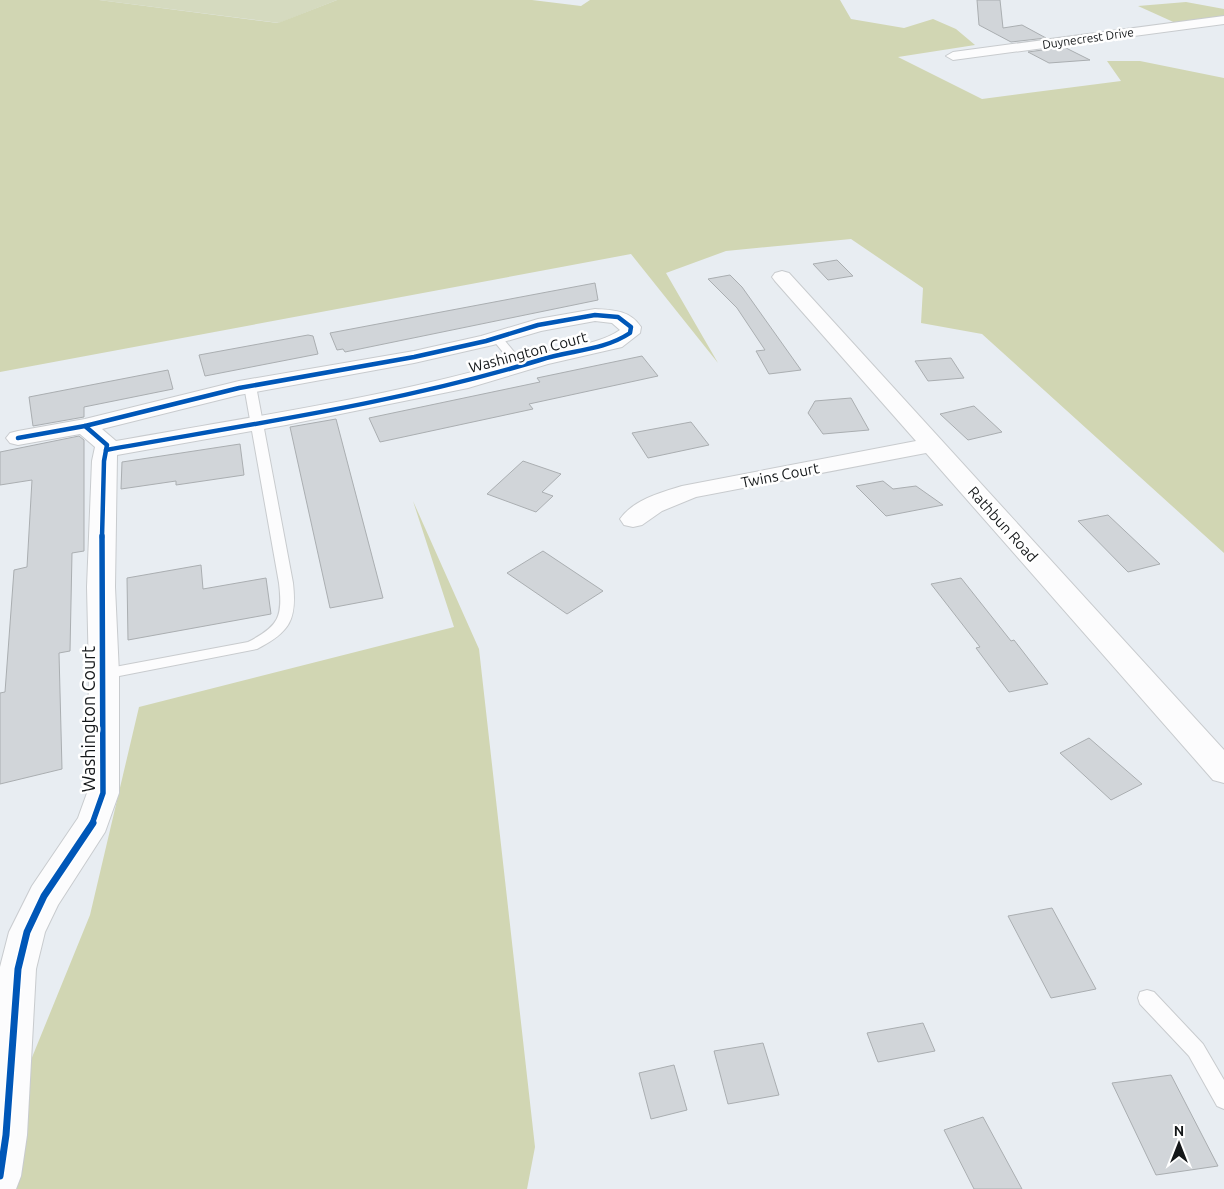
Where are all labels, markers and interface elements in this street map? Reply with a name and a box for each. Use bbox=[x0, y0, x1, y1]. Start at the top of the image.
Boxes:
street label: Duynecrest Drive bbox=[1041, 25, 1135, 51]
street label: Washington Court bbox=[467, 328, 589, 376]
street label: Twins Court bbox=[740, 459, 821, 491]
street label: Rathbun Road bbox=[965, 483, 1041, 565]
street label: Washington Court bbox=[78, 646, 98, 792]
north arrow bbox=[1154, 1119, 1204, 1169]
text: N bbox=[1174, 1123, 1184, 1139]

